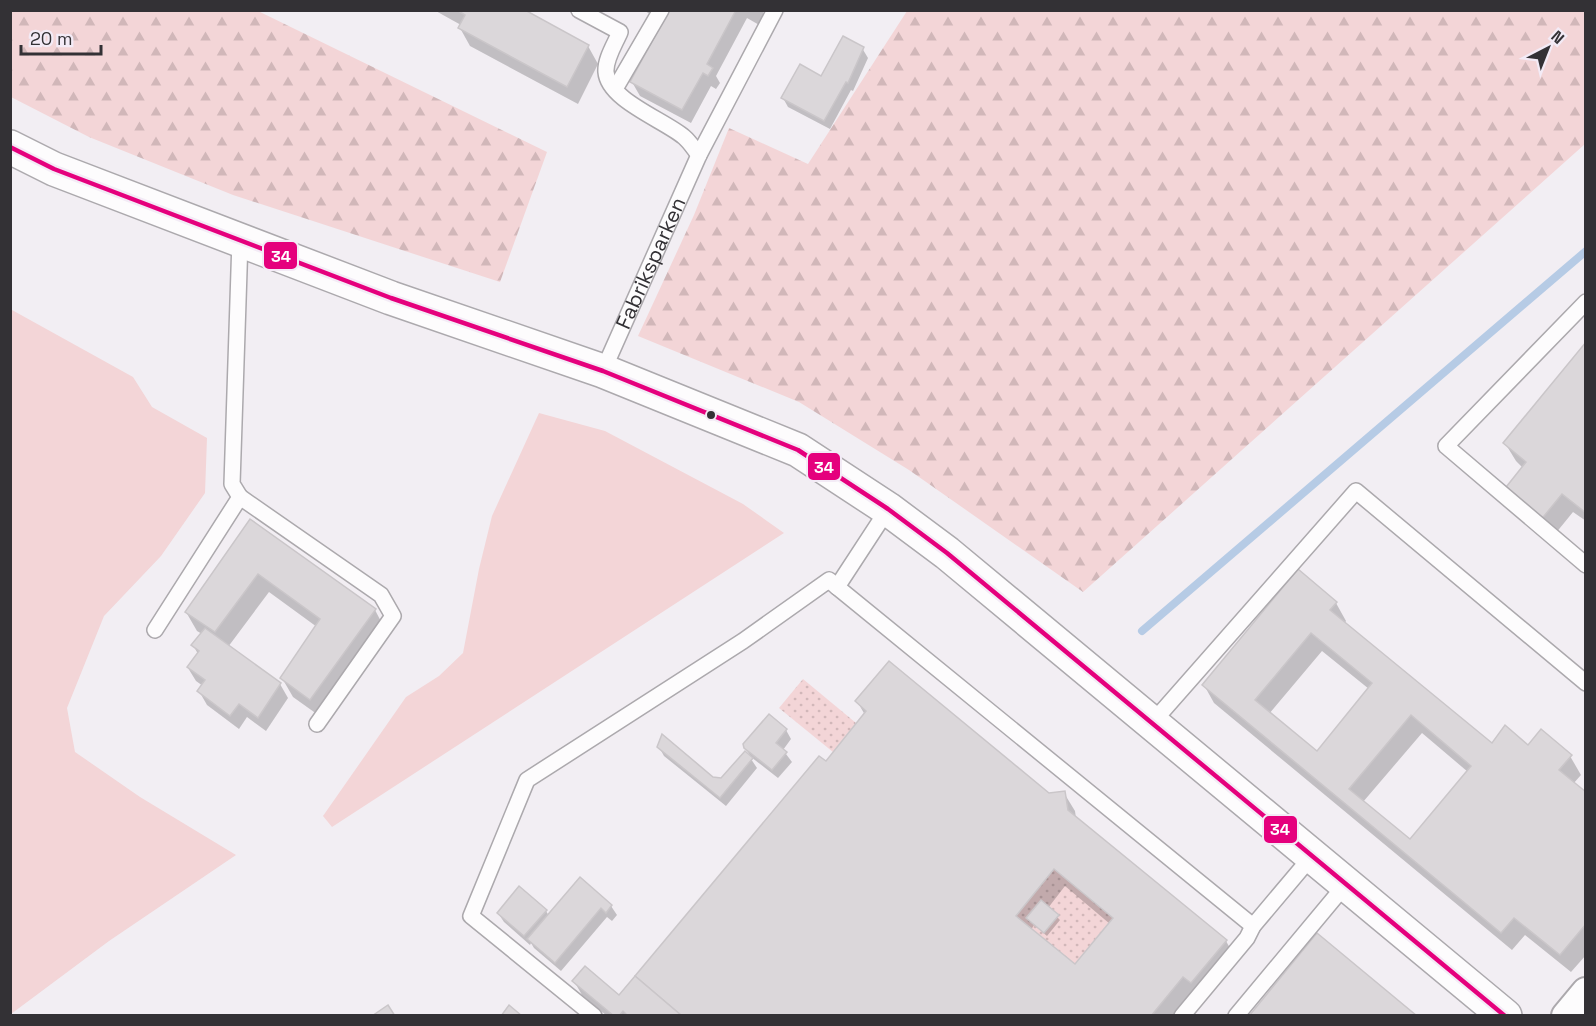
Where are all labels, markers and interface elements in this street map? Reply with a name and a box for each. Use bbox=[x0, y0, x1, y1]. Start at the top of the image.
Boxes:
scale bar bbox=[21, 18, 100, 56]
north arrow bbox=[1518, 18, 1578, 78]
text: N bbox=[1547, 26, 1569, 49]
text: 20 m bbox=[30, 27, 73, 50]
street label: Fabriksparken bbox=[609, 193, 692, 333]
line badge: 34 bbox=[263, 241, 298, 270]
text: 34 bbox=[271, 246, 291, 267]
unlabelled marker bbox=[705, 409, 717, 421]
line badge: 34 bbox=[807, 452, 841, 481]
text: 34 bbox=[814, 457, 834, 478]
line badge: 34 bbox=[1263, 815, 1298, 844]
text: 34 bbox=[1270, 819, 1290, 840]

